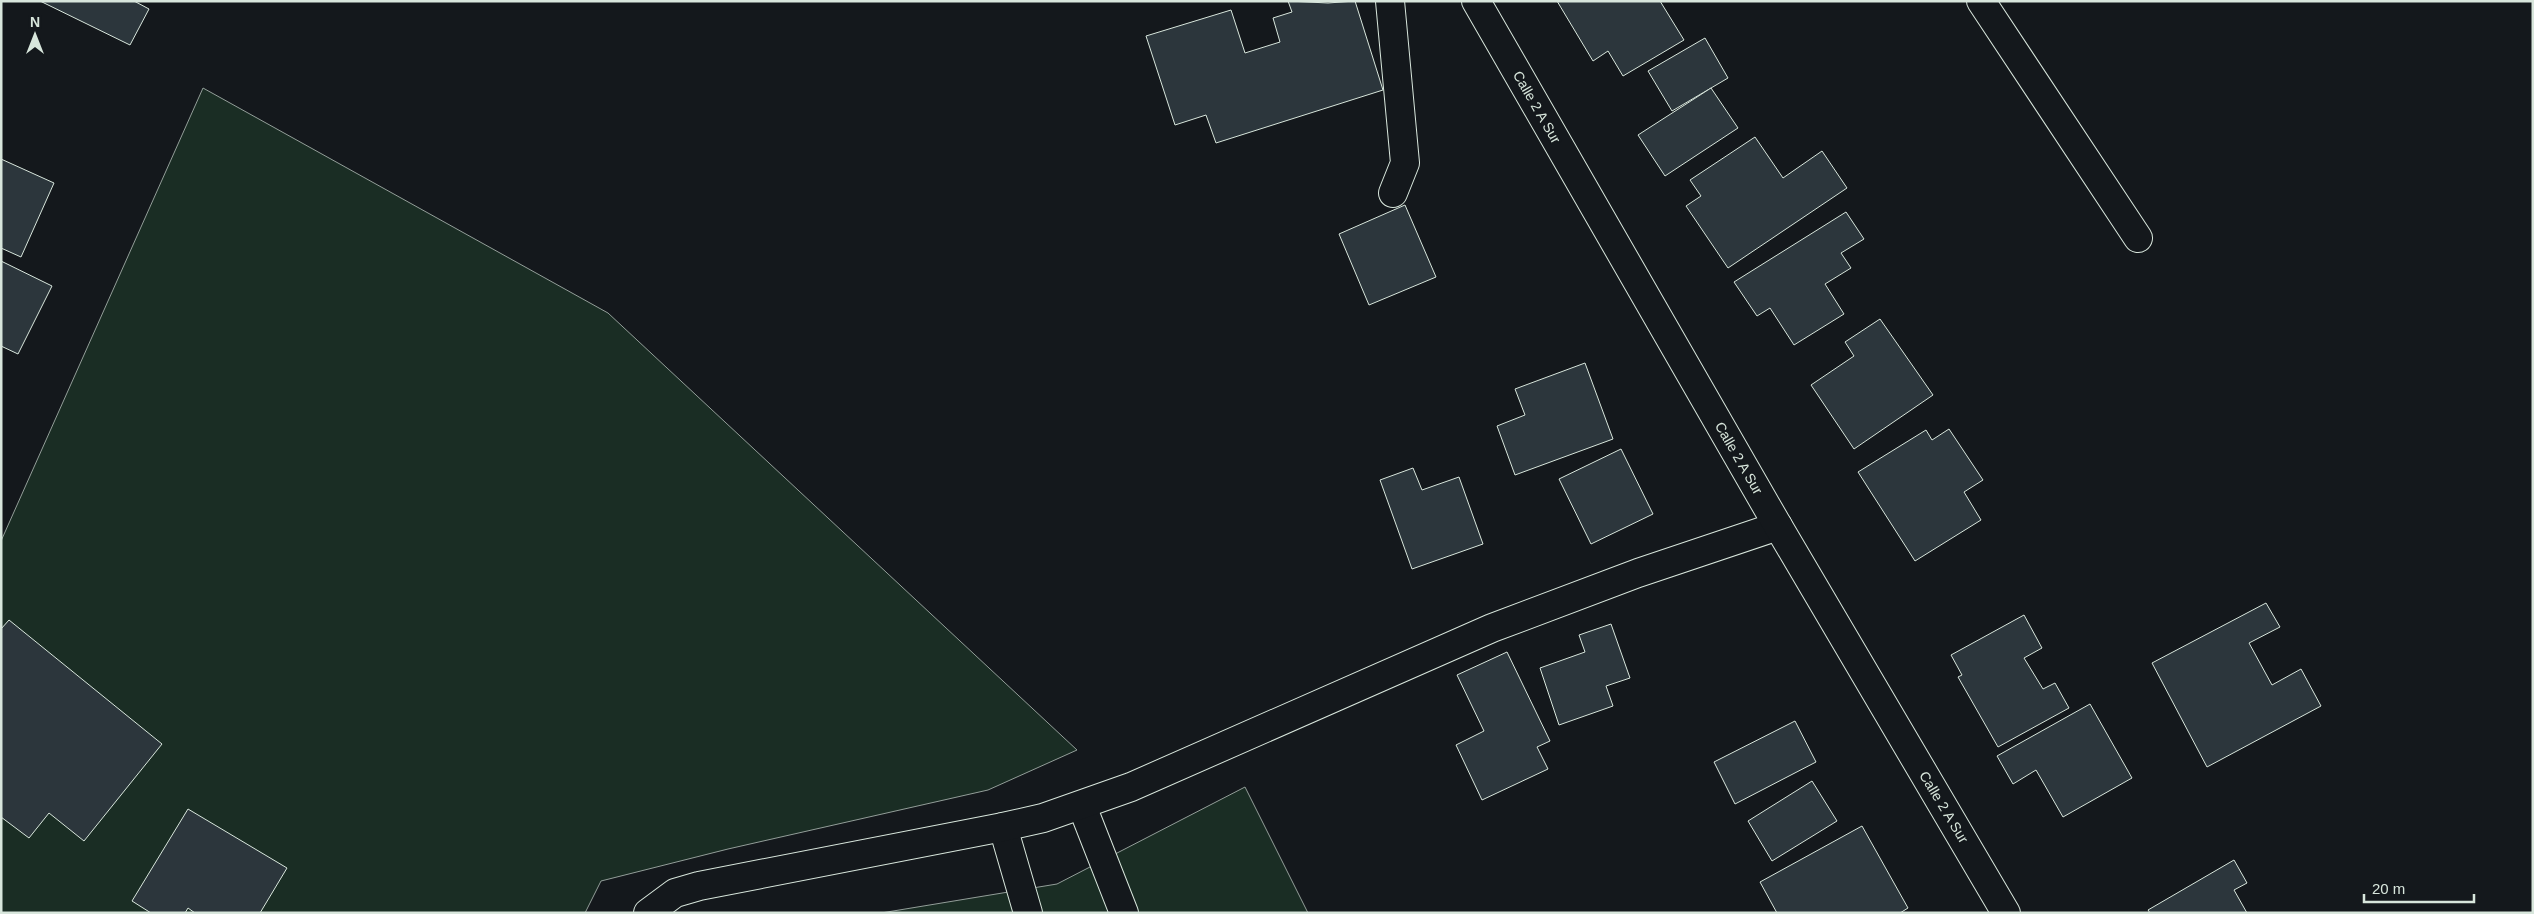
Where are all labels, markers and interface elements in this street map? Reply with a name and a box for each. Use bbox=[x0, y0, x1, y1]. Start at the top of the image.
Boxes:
north arrow bbox=[10, 10, 60, 60]
text: N bbox=[30, 14, 40, 30]
street label: Calle 2 A Sur bbox=[1510, 68, 1564, 146]
street label: Calle 2 A Sur bbox=[1712, 419, 1766, 497]
street label: Calle 2 A Sur bbox=[1916, 768, 1972, 846]
scale bar bbox=[2364, 872, 2474, 904]
text: 20 m bbox=[2372, 880, 2405, 897]

